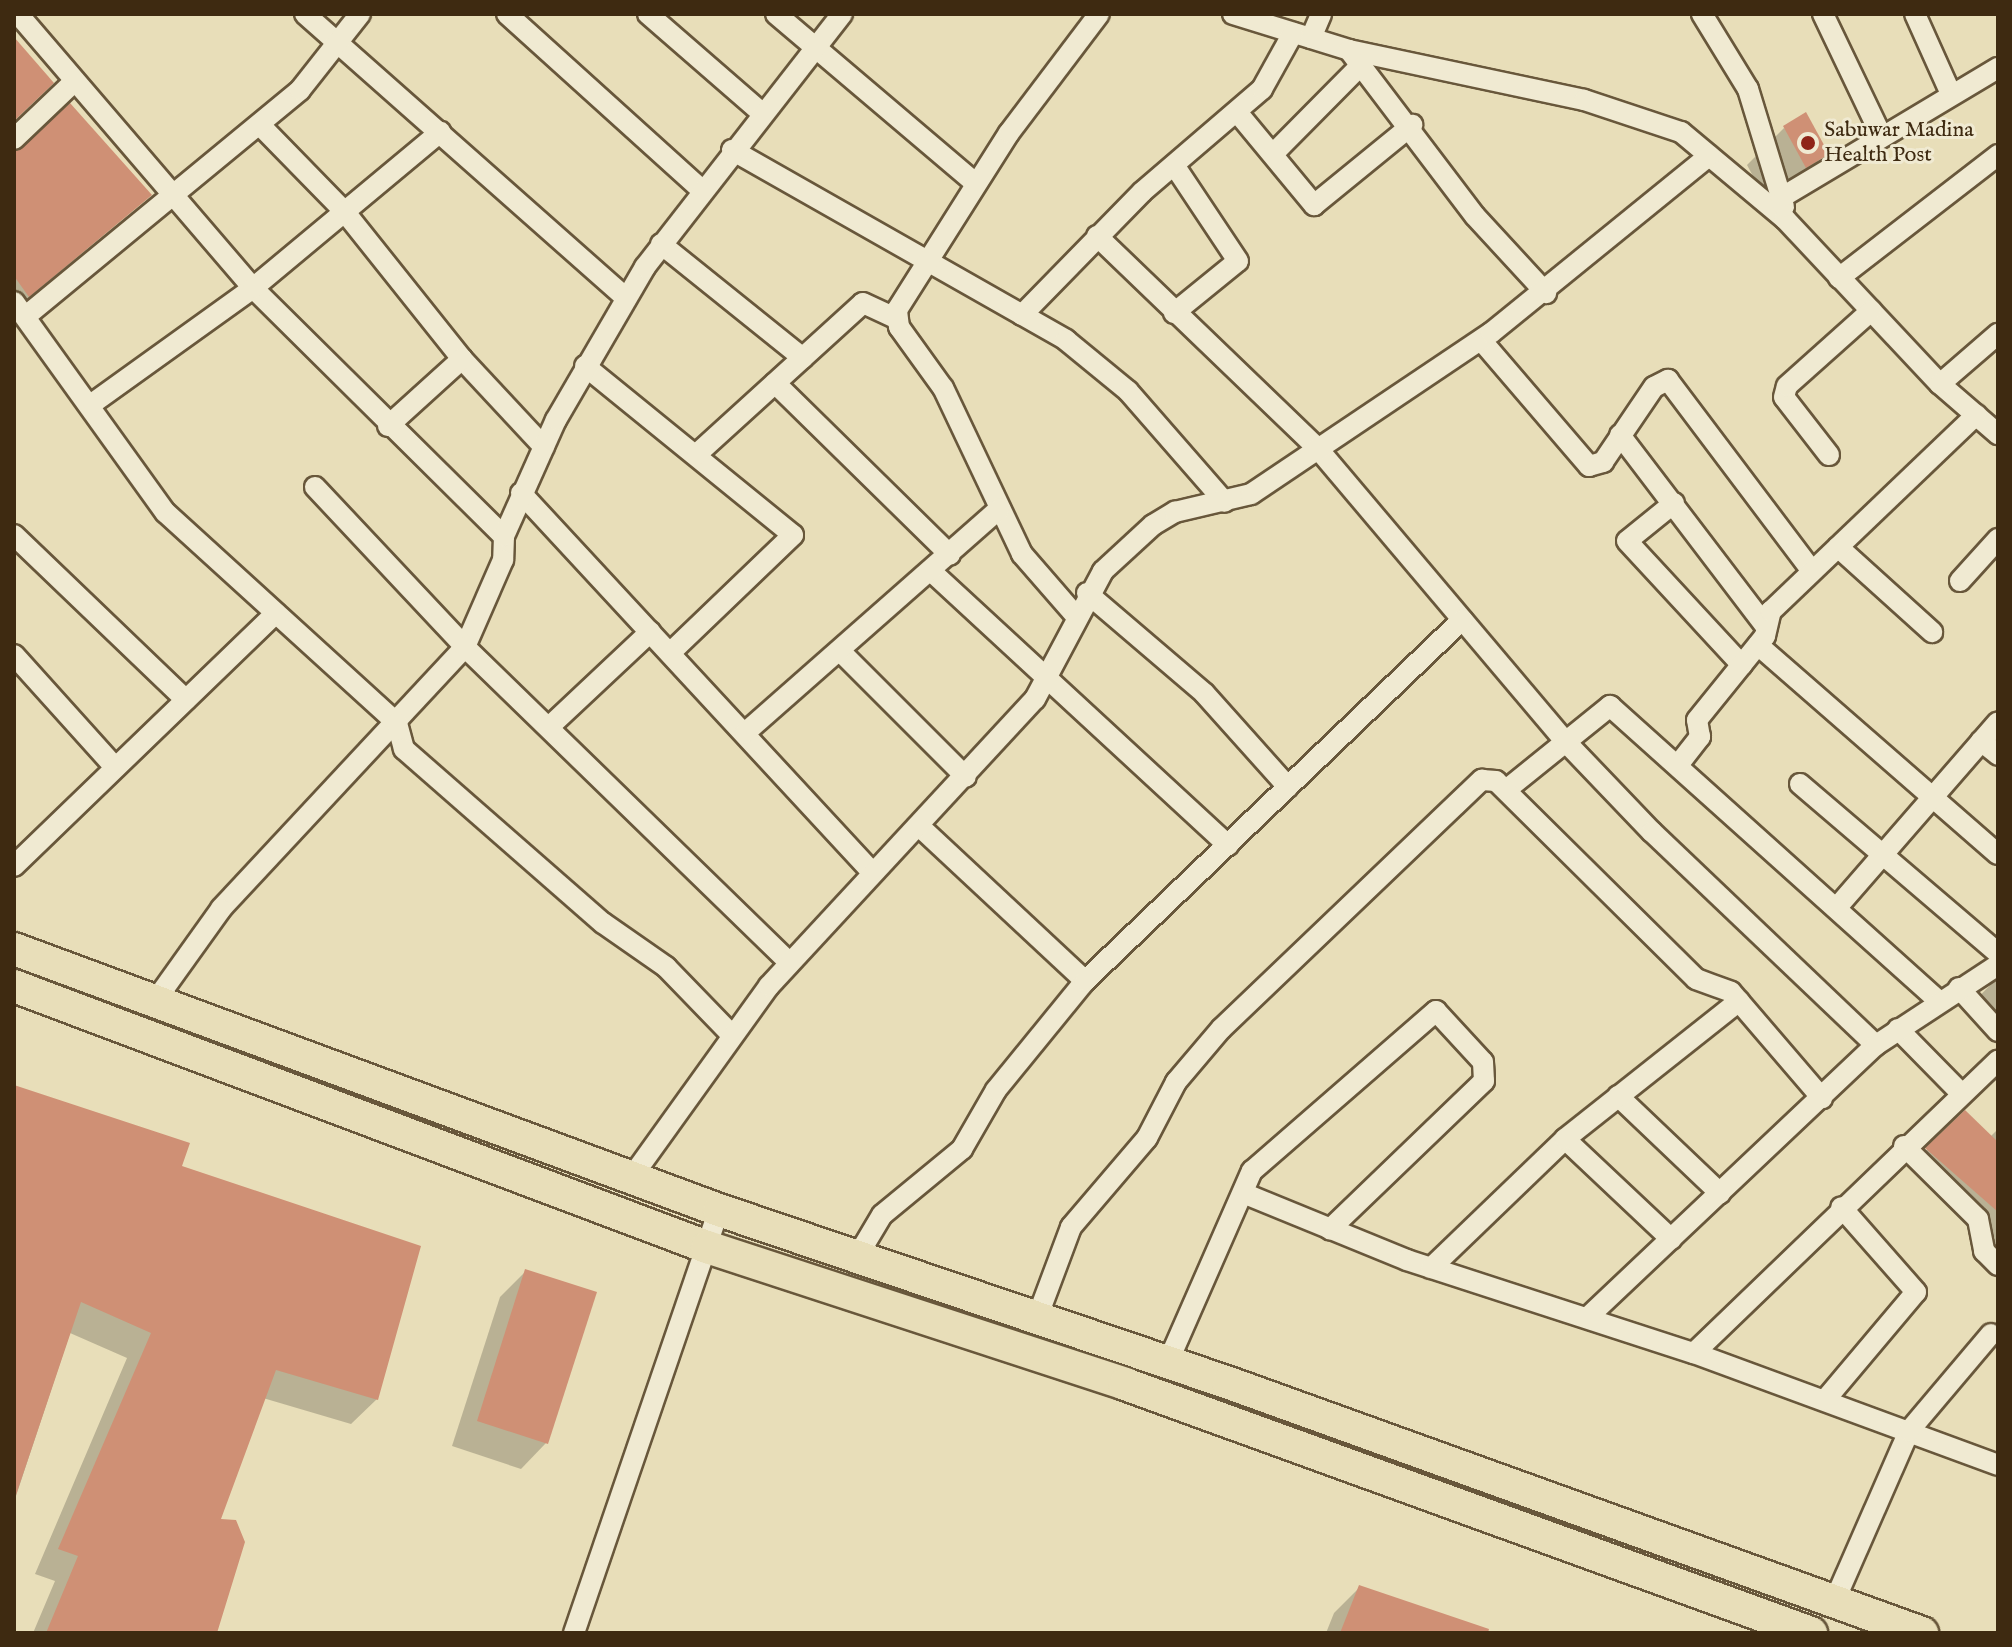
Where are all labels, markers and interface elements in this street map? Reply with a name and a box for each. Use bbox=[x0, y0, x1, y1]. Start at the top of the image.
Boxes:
place label: Sabuwar Madina Health Post bbox=[1824, 117, 1974, 168]
marker: Sabuwar Madina Health Post bbox=[1799, 134, 1817, 152]

